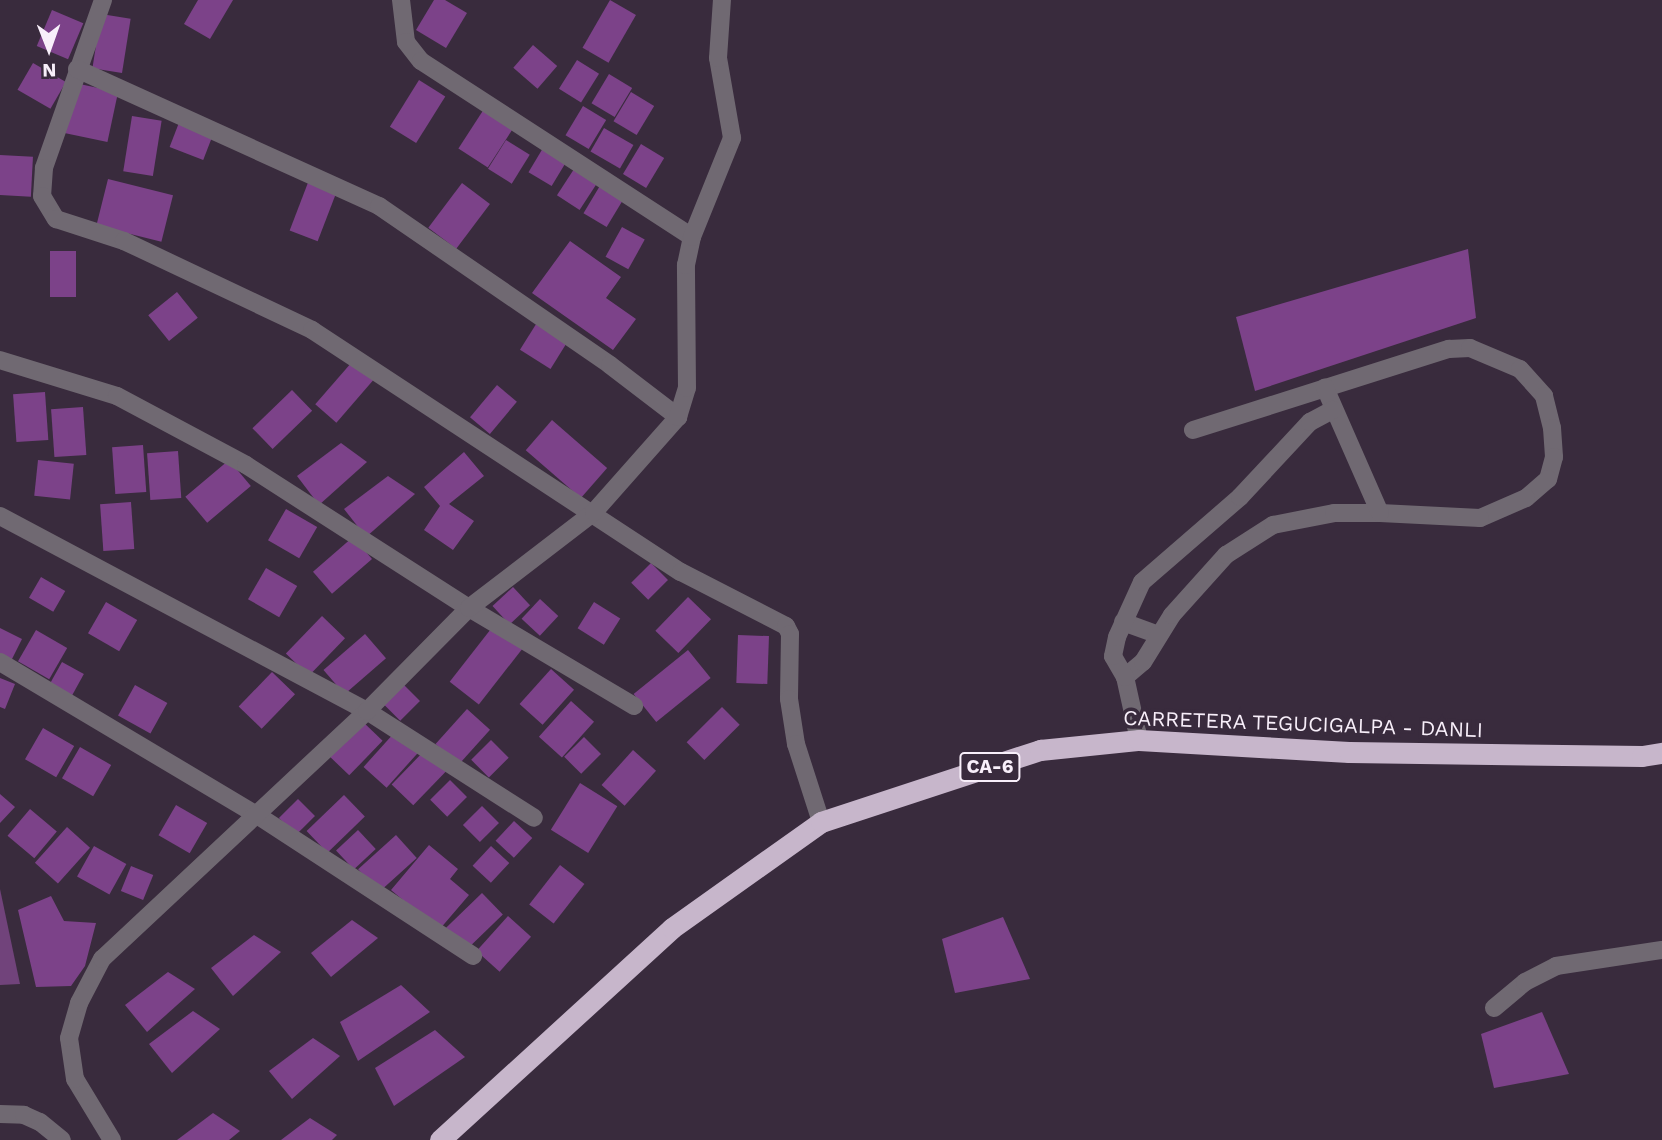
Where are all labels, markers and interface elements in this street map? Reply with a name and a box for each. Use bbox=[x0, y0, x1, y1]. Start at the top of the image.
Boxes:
north arrow bbox=[14, 14, 84, 84]
text: N bbox=[42, 59, 57, 82]
street label: CARRETERA TEGUCIGALPA - DANLI bbox=[1122, 705, 1484, 743]
road number: CA-6 bbox=[958, 752, 1021, 782]

